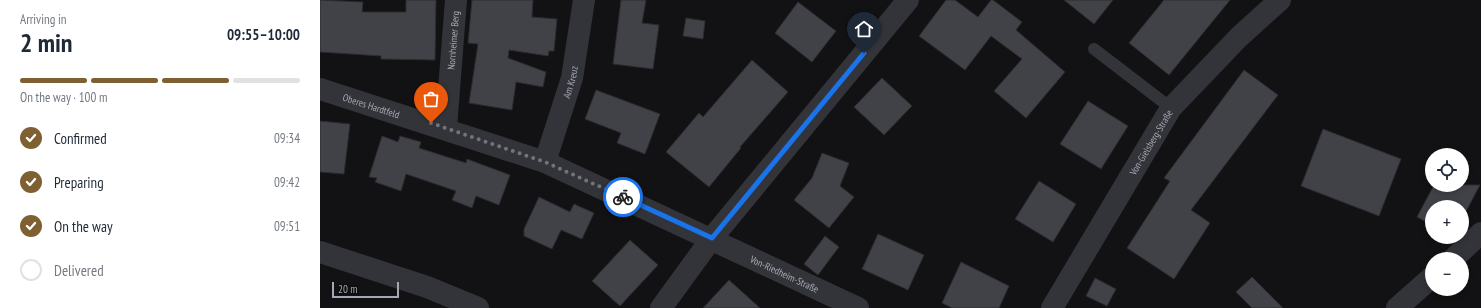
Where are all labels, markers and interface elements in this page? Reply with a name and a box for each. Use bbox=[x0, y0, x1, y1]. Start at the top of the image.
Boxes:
street label: Nornheimer Berg bbox=[445, 10, 462, 70]
text: Arriving in bbox=[20, 11, 67, 28]
pin bbox=[847, 12, 881, 53]
icon: home bbox=[853, 18, 875, 40]
text: 09:55–10:00 bbox=[227, 25, 300, 44]
text: 2 min bbox=[20, 26, 73, 59]
street label: Am Kreuz bbox=[560, 65, 581, 100]
pin bbox=[414, 82, 448, 123]
icon: bag bbox=[420, 88, 442, 110]
text: On the way · 100 m bbox=[20, 89, 107, 106]
street label: Oberes Hardtfeld bbox=[341, 91, 401, 121]
street label: Von-Gielsberg-Straße bbox=[1126, 107, 1176, 178]
icon: check bbox=[20, 127, 42, 149]
text: Confirmed bbox=[54, 129, 107, 148]
text: 09:34 bbox=[274, 130, 300, 147]
map controls bbox=[1425, 148, 1469, 296]
button: locate bbox=[1425, 148, 1469, 192]
icon: check bbox=[20, 171, 42, 193]
text: Preparing bbox=[54, 173, 104, 192]
text: 09:42 bbox=[274, 174, 300, 191]
courier bbox=[603, 177, 643, 217]
icon: bike bbox=[612, 186, 634, 208]
button: + bbox=[1425, 200, 1469, 244]
icon: check bbox=[20, 215, 42, 237]
text: On the way bbox=[54, 217, 113, 236]
text: 09:51 bbox=[274, 218, 300, 235]
street label: Von-Riedheim-Straße bbox=[747, 252, 821, 296]
button: − bbox=[1425, 252, 1469, 296]
text: Delivered bbox=[54, 261, 104, 280]
scale bar bbox=[332, 280, 399, 299]
text: 20 m bbox=[338, 282, 357, 296]

